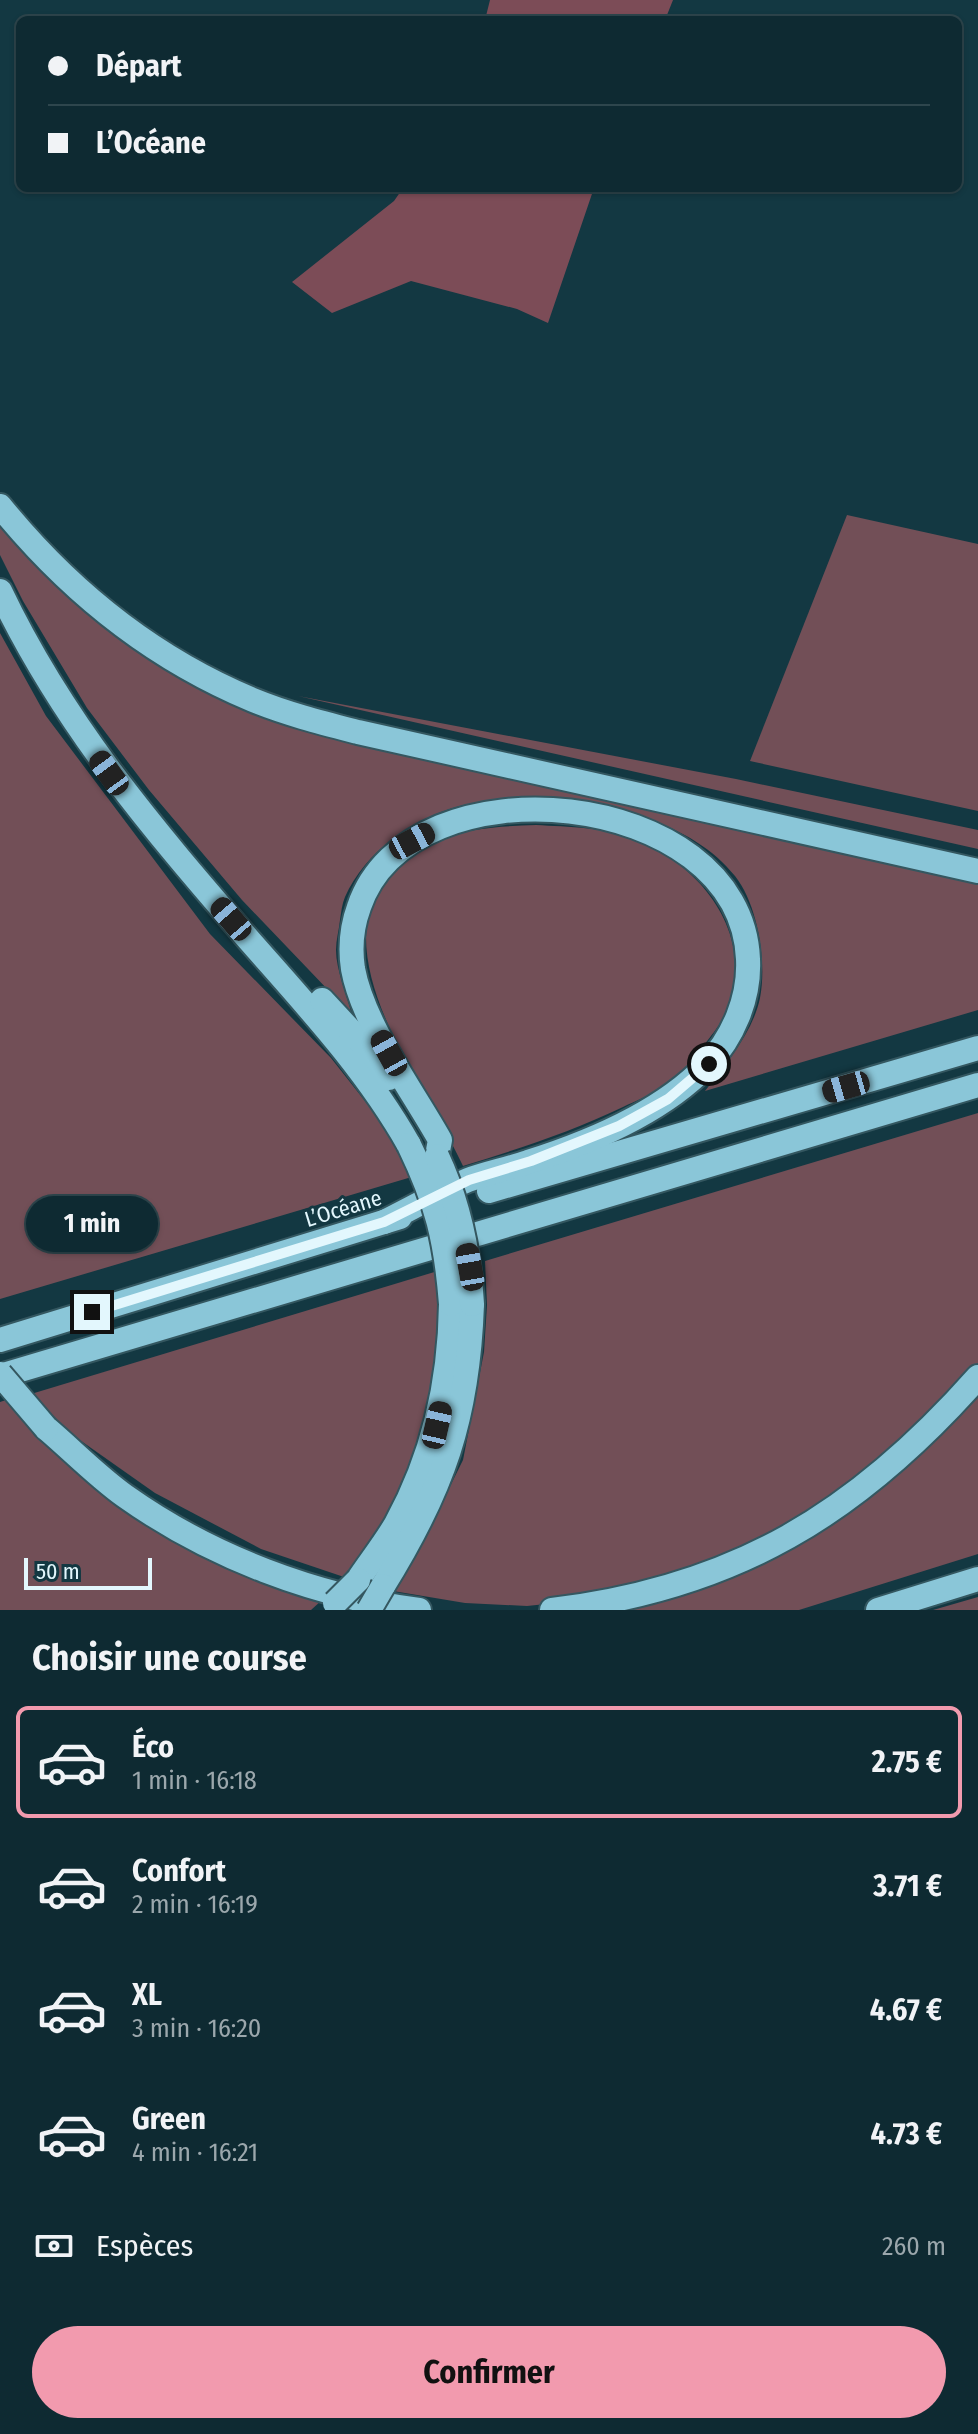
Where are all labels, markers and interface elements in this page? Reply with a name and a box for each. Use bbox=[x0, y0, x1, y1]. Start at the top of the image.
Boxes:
text: Départ bbox=[96, 48, 182, 84]
text: L’Océane bbox=[96, 125, 206, 161]
car bbox=[85, 747, 133, 799]
car bbox=[385, 819, 439, 863]
car bbox=[206, 893, 256, 945]
car bbox=[367, 1026, 411, 1080]
route start bbox=[691, 1046, 727, 1082]
car bbox=[820, 1069, 872, 1105]
street label: L’Océane bbox=[301, 1184, 385, 1233]
callout: 1 min bbox=[26, 1196, 158, 1252]
text: 1 min bbox=[64, 1208, 120, 1239]
car bbox=[454, 1241, 486, 1293]
route end bbox=[74, 1294, 110, 1330]
car bbox=[420, 1399, 454, 1451]
scale bar bbox=[24, 1554, 152, 1590]
text: 50 m bbox=[36, 1558, 80, 1585]
text: Choisir une course bbox=[32, 1636, 307, 1680]
icon: car bbox=[36, 1726, 108, 1798]
text: Éco bbox=[132, 1729, 174, 1765]
text: 2.75 € bbox=[872, 1744, 942, 1780]
text: 1 min · 16:18 bbox=[132, 1765, 257, 1796]
icon: car bbox=[36, 1850, 108, 1922]
text: Confort bbox=[132, 1853, 226, 1889]
text: 3.71 € bbox=[873, 1868, 942, 1904]
text: 2 min · 16:19 bbox=[132, 1889, 258, 1920]
icon: car bbox=[36, 1974, 108, 2046]
text: XL bbox=[132, 1977, 162, 2013]
text: 4.67 € bbox=[870, 1992, 942, 2028]
text: 3 min · 16:20 bbox=[132, 2013, 261, 2044]
icon: car bbox=[36, 2098, 108, 2170]
text: Green bbox=[132, 2101, 206, 2137]
text: 4.73 € bbox=[870, 2116, 942, 2152]
text: 4 min · 16:21 bbox=[132, 2137, 258, 2168]
icon: cash bbox=[32, 2224, 76, 2268]
text: Espèces bbox=[96, 2228, 193, 2264]
text: 260 m bbox=[882, 2231, 946, 2262]
button: Confirmer bbox=[32, 2326, 946, 2418]

